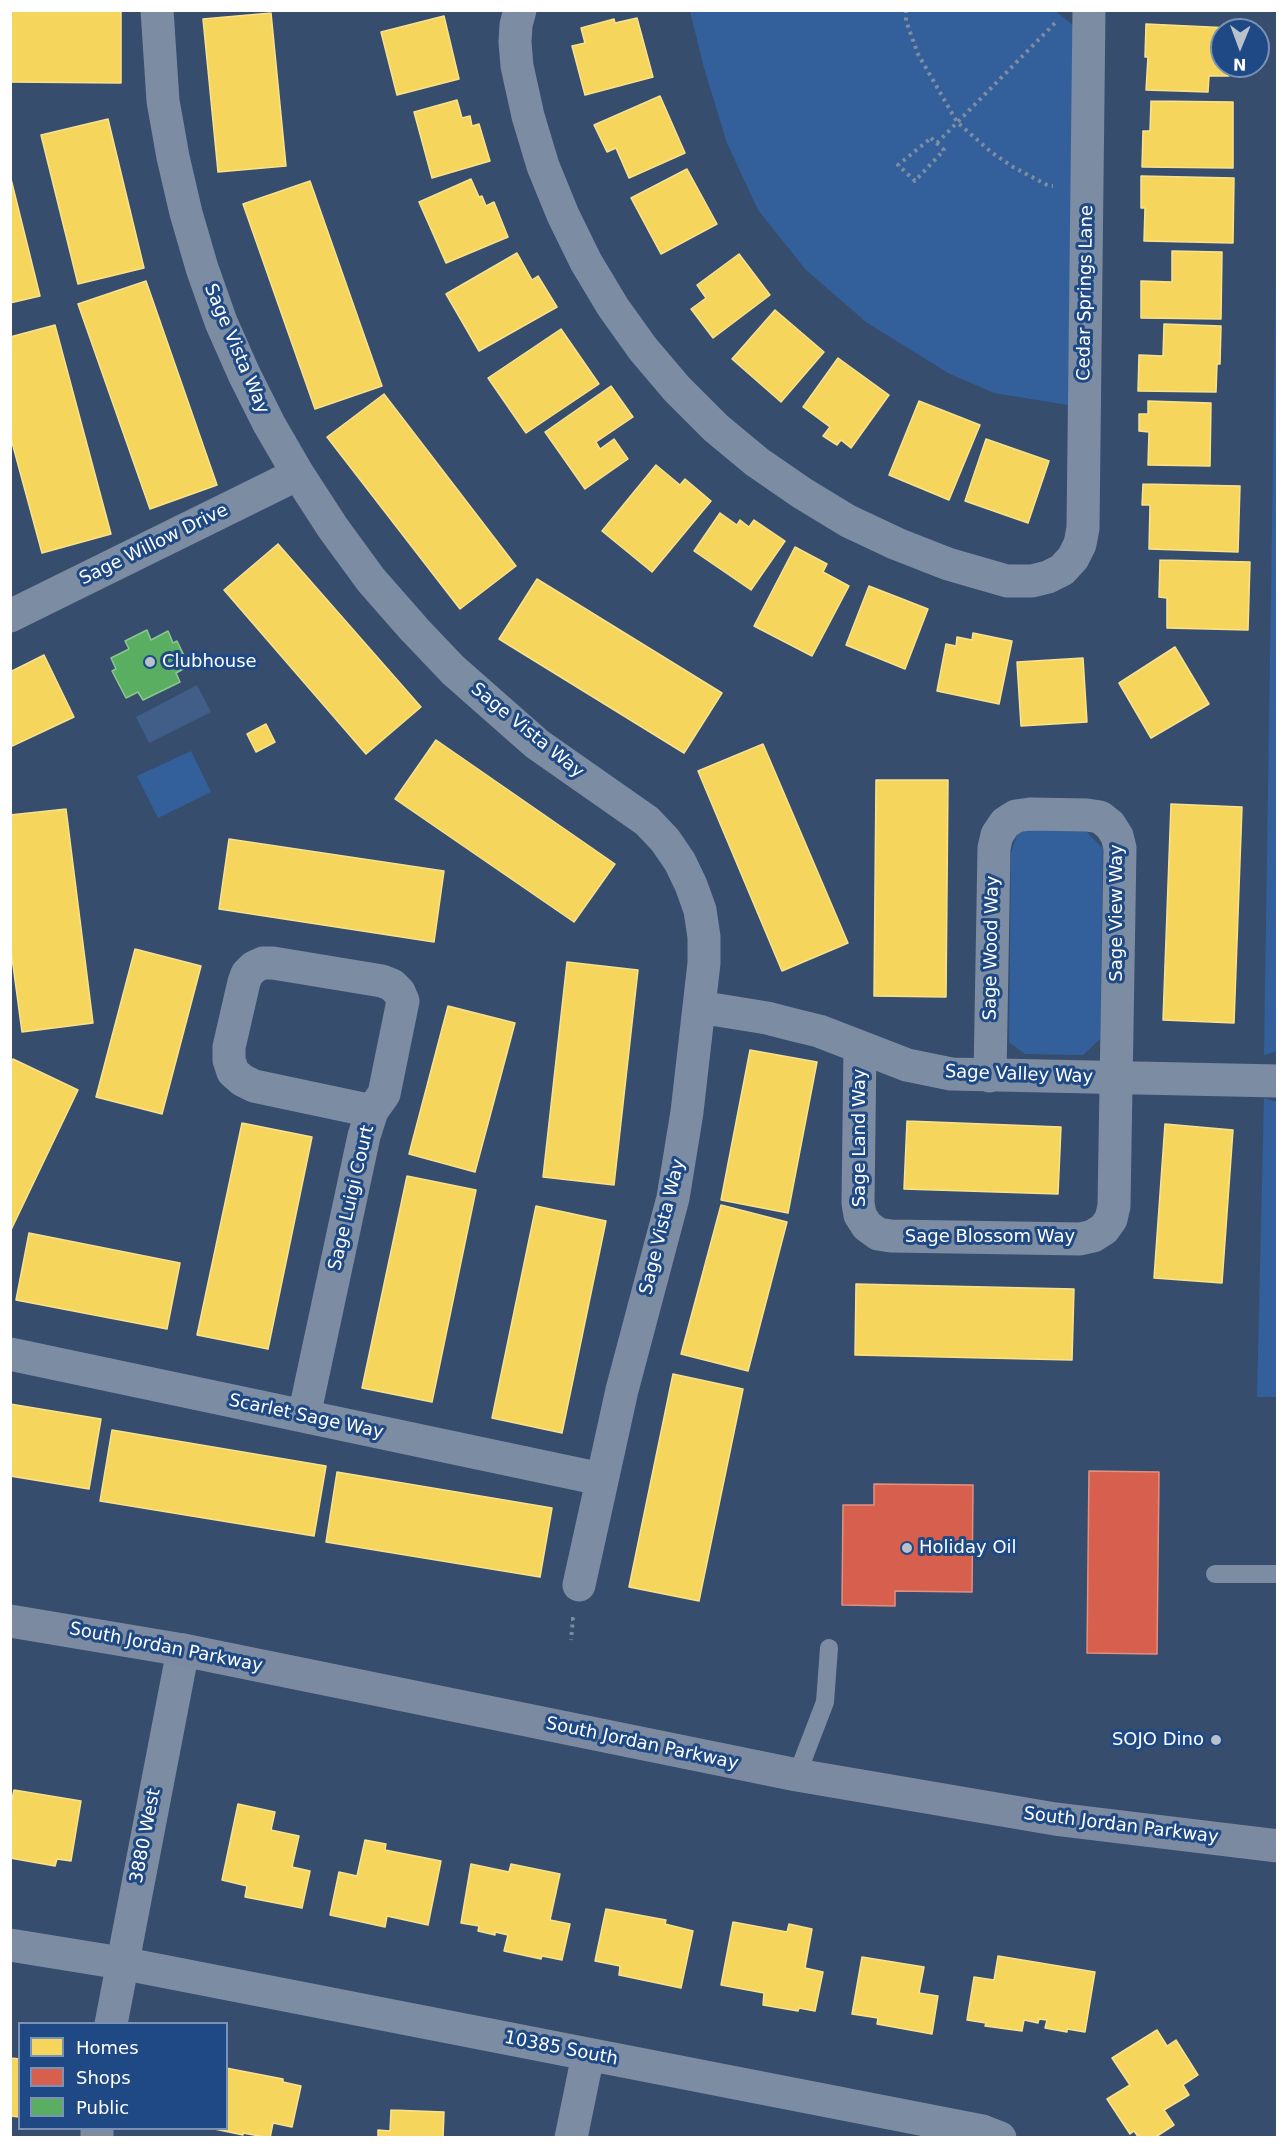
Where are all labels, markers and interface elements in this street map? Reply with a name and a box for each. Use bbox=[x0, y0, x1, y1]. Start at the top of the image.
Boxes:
north arrow bbox=[1210, 18, 1270, 78]
text: N bbox=[1233, 55, 1247, 74]
street label: Cedar Springs Lane bbox=[1074, 205, 1098, 381]
street label: Sage Vista Way bbox=[199, 281, 273, 417]
street label: Sage Willow Drive bbox=[76, 500, 232, 590]
place label: Clubhouse bbox=[162, 651, 257, 673]
marker: Clubhouse bbox=[143, 655, 157, 669]
street label: Sage Vista Way bbox=[466, 679, 588, 783]
street label: Sage View Way bbox=[1106, 844, 1128, 982]
street label: Sage Wood Way bbox=[980, 875, 1004, 1021]
street label: Sage Valley Way bbox=[944, 1062, 1094, 1088]
street label: Sage Land Way bbox=[849, 1069, 871, 1207]
street label: Sage Luigi Court bbox=[325, 1123, 379, 1273]
street label: Sage Vista Way bbox=[636, 1157, 690, 1297]
street label: Sage Blossom Way bbox=[905, 1226, 1075, 1248]
street label: Scarlet Sage Way bbox=[227, 1390, 385, 1444]
place label: Holiday Oil bbox=[919, 1537, 1017, 1559]
marker: Holiday Oil bbox=[900, 1541, 914, 1555]
street label: South Jordan Parkway bbox=[68, 1619, 264, 1677]
street label: South Jordan Parkway bbox=[544, 1713, 740, 1775]
place label: SOJO Dino bbox=[1112, 1729, 1204, 1751]
marker: SOJO Dino bbox=[1209, 1733, 1223, 1747]
street label: 3880 West bbox=[126, 1787, 166, 1885]
street label: South Jordan Parkway bbox=[1022, 1803, 1220, 1849]
legend bbox=[18, 2022, 228, 2130]
street label: 10385 South bbox=[502, 2027, 620, 2071]
text: Homes bbox=[76, 2037, 139, 2058]
text: Shops bbox=[76, 2067, 131, 2088]
text: Public bbox=[76, 2097, 129, 2118]

